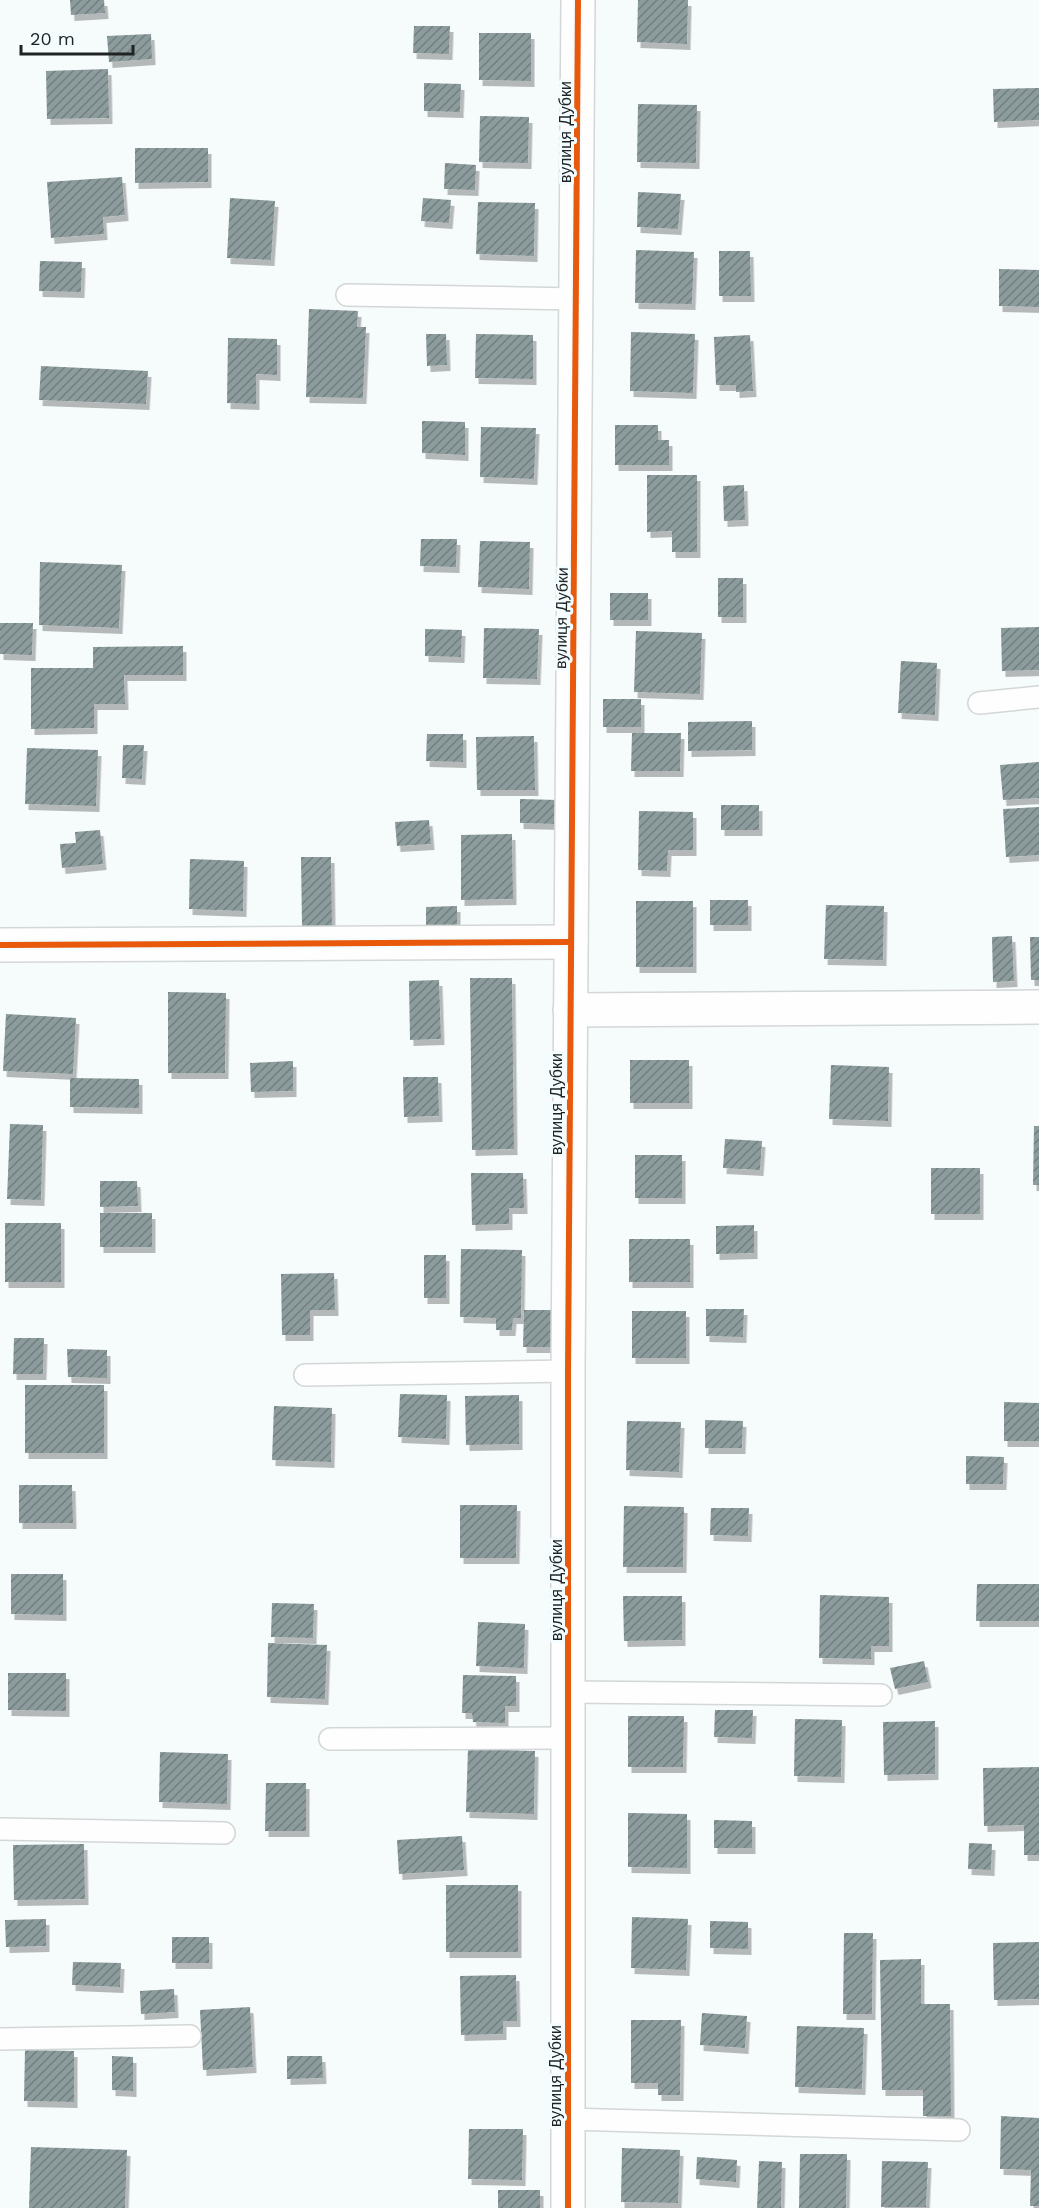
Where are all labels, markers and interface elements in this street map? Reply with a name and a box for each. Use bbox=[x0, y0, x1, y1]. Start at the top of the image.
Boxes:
scale bar bbox=[21, 18, 134, 56]
text: 20 m bbox=[30, 28, 75, 49]
street label: вулиця Дубки bbox=[556, 81, 575, 183]
street label: вулиця Дубки bbox=[551, 567, 572, 669]
street label: вулиця Дубки bbox=[547, 1053, 566, 1155]
street label: вулиця Дубки bbox=[547, 1539, 566, 1641]
street label: вулиця Дубки bbox=[546, 2025, 565, 2127]

